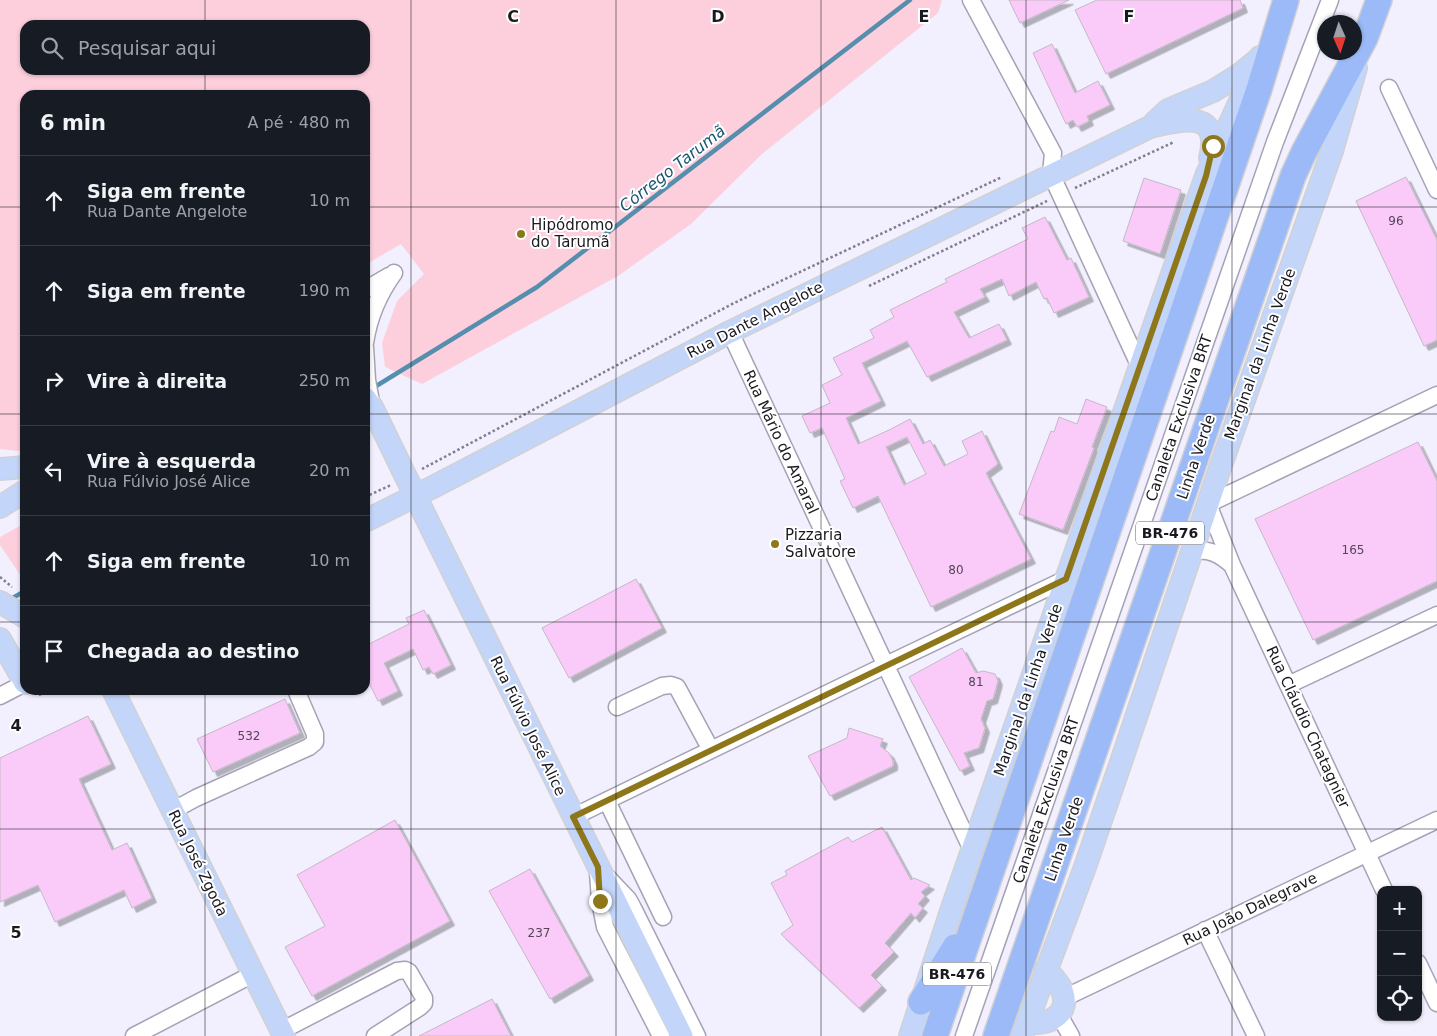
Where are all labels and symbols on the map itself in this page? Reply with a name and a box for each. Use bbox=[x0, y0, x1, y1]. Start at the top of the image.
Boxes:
text: C bbox=[507, 7, 519, 26]
text: D bbox=[711, 7, 725, 26]
text: E bbox=[919, 7, 929, 26]
text: F bbox=[1124, 7, 1134, 26]
north arrow bbox=[1317, 15, 1362, 60]
water label: Córrego Tarumã bbox=[616, 121, 729, 216]
route start bbox=[1202, 135, 1225, 158]
house number: 96 bbox=[1388, 214, 1404, 228]
place label: Hipódromo do Tarumã bbox=[531, 216, 613, 251]
marker: Hipódromo do Tarumã bbox=[515, 228, 527, 240]
street label: Marginal da Linha Verde bbox=[1221, 266, 1299, 442]
street label: Rua Dante Angelote bbox=[684, 278, 826, 362]
street label: Canaleta Exclusiva BRT bbox=[1142, 331, 1216, 504]
street label: Rua Mário do Amaral bbox=[740, 367, 822, 517]
street label: Linha Verde bbox=[1173, 412, 1219, 502]
road number: BR-476 bbox=[1136, 522, 1204, 544]
place label: Pizzaria Salvatore bbox=[785, 526, 856, 561]
marker: Pizzaria Salvatore bbox=[769, 538, 781, 550]
house number: 165 bbox=[1342, 543, 1364, 557]
house number: 80 bbox=[948, 563, 964, 577]
street label: Marginal da Linha Verde bbox=[990, 601, 1066, 779]
street label: Rua Cláudio Chatagnier bbox=[1262, 643, 1354, 812]
street label: Rua Fúlvio José Alice bbox=[486, 653, 570, 799]
house number: 81 bbox=[968, 675, 984, 689]
street label: Canaleta Exclusiva BRT bbox=[1009, 713, 1083, 886]
text: 4 bbox=[10, 716, 22, 735]
house number: 532 bbox=[238, 729, 260, 743]
street label: Linha Verde bbox=[1041, 794, 1087, 884]
street label: Rua José Zgoda bbox=[164, 807, 232, 919]
street label: Rua João Dalegrave bbox=[1180, 869, 1320, 949]
route end bbox=[589, 890, 612, 913]
text: 5 bbox=[10, 923, 22, 942]
house number: 237 bbox=[528, 926, 550, 940]
road number: BR-476 bbox=[923, 962, 991, 986]

